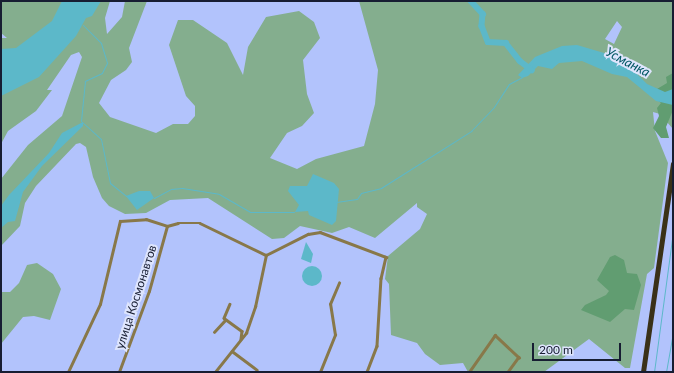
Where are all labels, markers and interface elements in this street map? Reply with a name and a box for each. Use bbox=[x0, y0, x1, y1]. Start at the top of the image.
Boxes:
water label: Усманка bbox=[603, 44, 653, 80]
street label: улица Космонавтов bbox=[112, 243, 160, 351]
scale bar bbox=[534, 335, 623, 361]
text: 200 m bbox=[539, 342, 573, 357]

